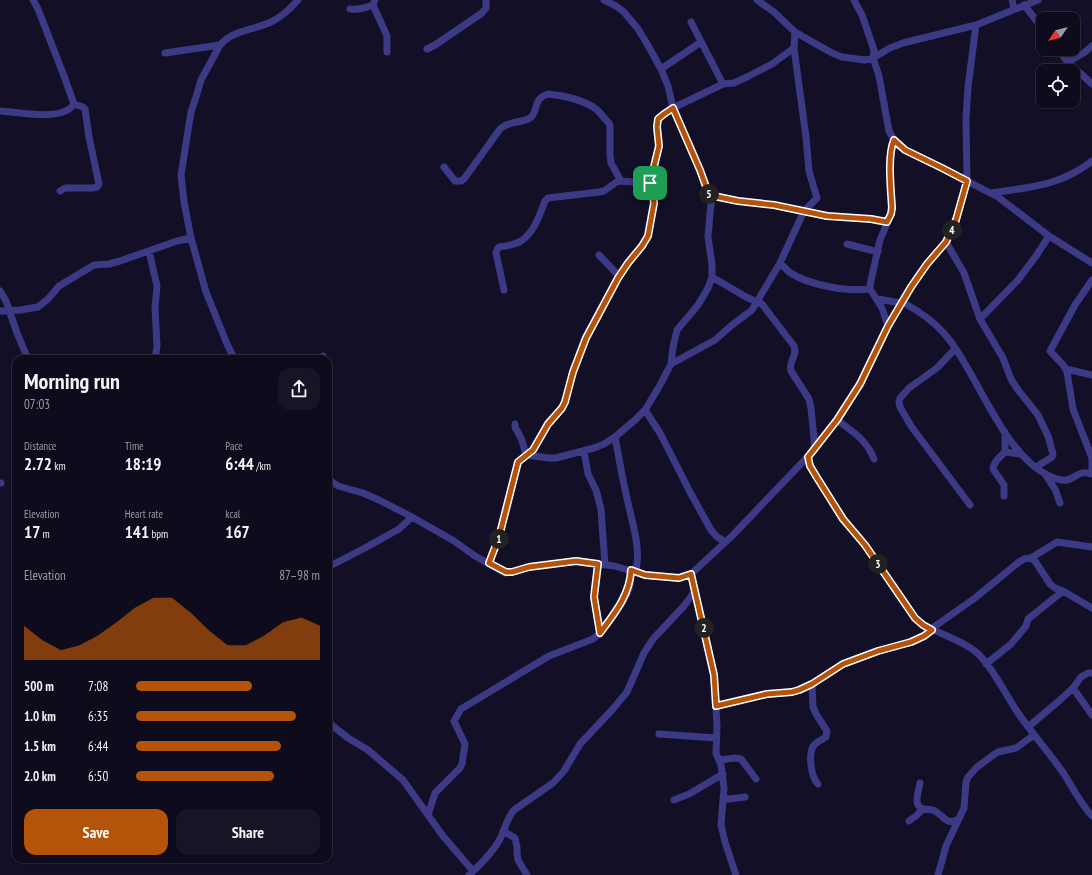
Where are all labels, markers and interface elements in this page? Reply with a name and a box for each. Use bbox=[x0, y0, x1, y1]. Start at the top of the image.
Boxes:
north arrow bbox=[1036, 12, 1080, 56]
map controls bbox=[1036, 12, 1080, 108]
button: locate bbox=[1036, 64, 1080, 108]
pin bbox=[633, 166, 667, 200]
icon: arrive bbox=[639, 172, 661, 194]
pin: 5 bbox=[699, 184, 719, 204]
text: 5 bbox=[706, 187, 712, 201]
pin: 4 bbox=[942, 220, 962, 240]
text: 4 bbox=[949, 223, 955, 237]
text: Morning run bbox=[24, 367, 120, 395]
button: share bbox=[278, 368, 320, 410]
text: 07:03 bbox=[24, 396, 50, 413]
text: Distance bbox=[24, 439, 56, 453]
text: Time bbox=[125, 439, 144, 453]
text: Pace bbox=[225, 439, 243, 453]
text: 2.72 bbox=[24, 453, 52, 475]
text: 18:19 bbox=[125, 453, 161, 475]
text: 6:44 bbox=[225, 453, 254, 475]
text: km bbox=[52, 459, 66, 473]
text: /km bbox=[254, 459, 271, 473]
text: Elevation bbox=[24, 507, 59, 521]
text: Heart rate bbox=[125, 507, 163, 521]
text: kcal bbox=[225, 507, 240, 521]
text: 17 bbox=[24, 521, 40, 543]
text: 141 bbox=[125, 521, 149, 543]
text: 167 bbox=[225, 521, 250, 543]
text: m bbox=[40, 527, 50, 541]
text: bpm bbox=[149, 527, 168, 541]
pin: 1 bbox=[489, 529, 509, 549]
text: 1 bbox=[496, 532, 502, 546]
pin: 3 bbox=[868, 554, 888, 574]
text: 3 bbox=[875, 557, 881, 571]
text: Elevation bbox=[24, 567, 66, 584]
text: 87–98 m bbox=[279, 567, 320, 584]
pin: 2 bbox=[694, 618, 714, 638]
text: 2 bbox=[701, 621, 707, 635]
text: 500 m bbox=[24, 678, 54, 695]
text: 7:08 bbox=[88, 678, 108, 695]
text: 1.0 km bbox=[24, 708, 56, 725]
text: 6:35 bbox=[88, 708, 108, 725]
text: 1.5 km bbox=[24, 738, 56, 755]
text: 6:44 bbox=[88, 738, 108, 755]
text: 2.0 km bbox=[24, 768, 56, 785]
text: 6:50 bbox=[88, 768, 108, 785]
button: Save bbox=[24, 809, 168, 855]
button: Share bbox=[176, 809, 320, 855]

